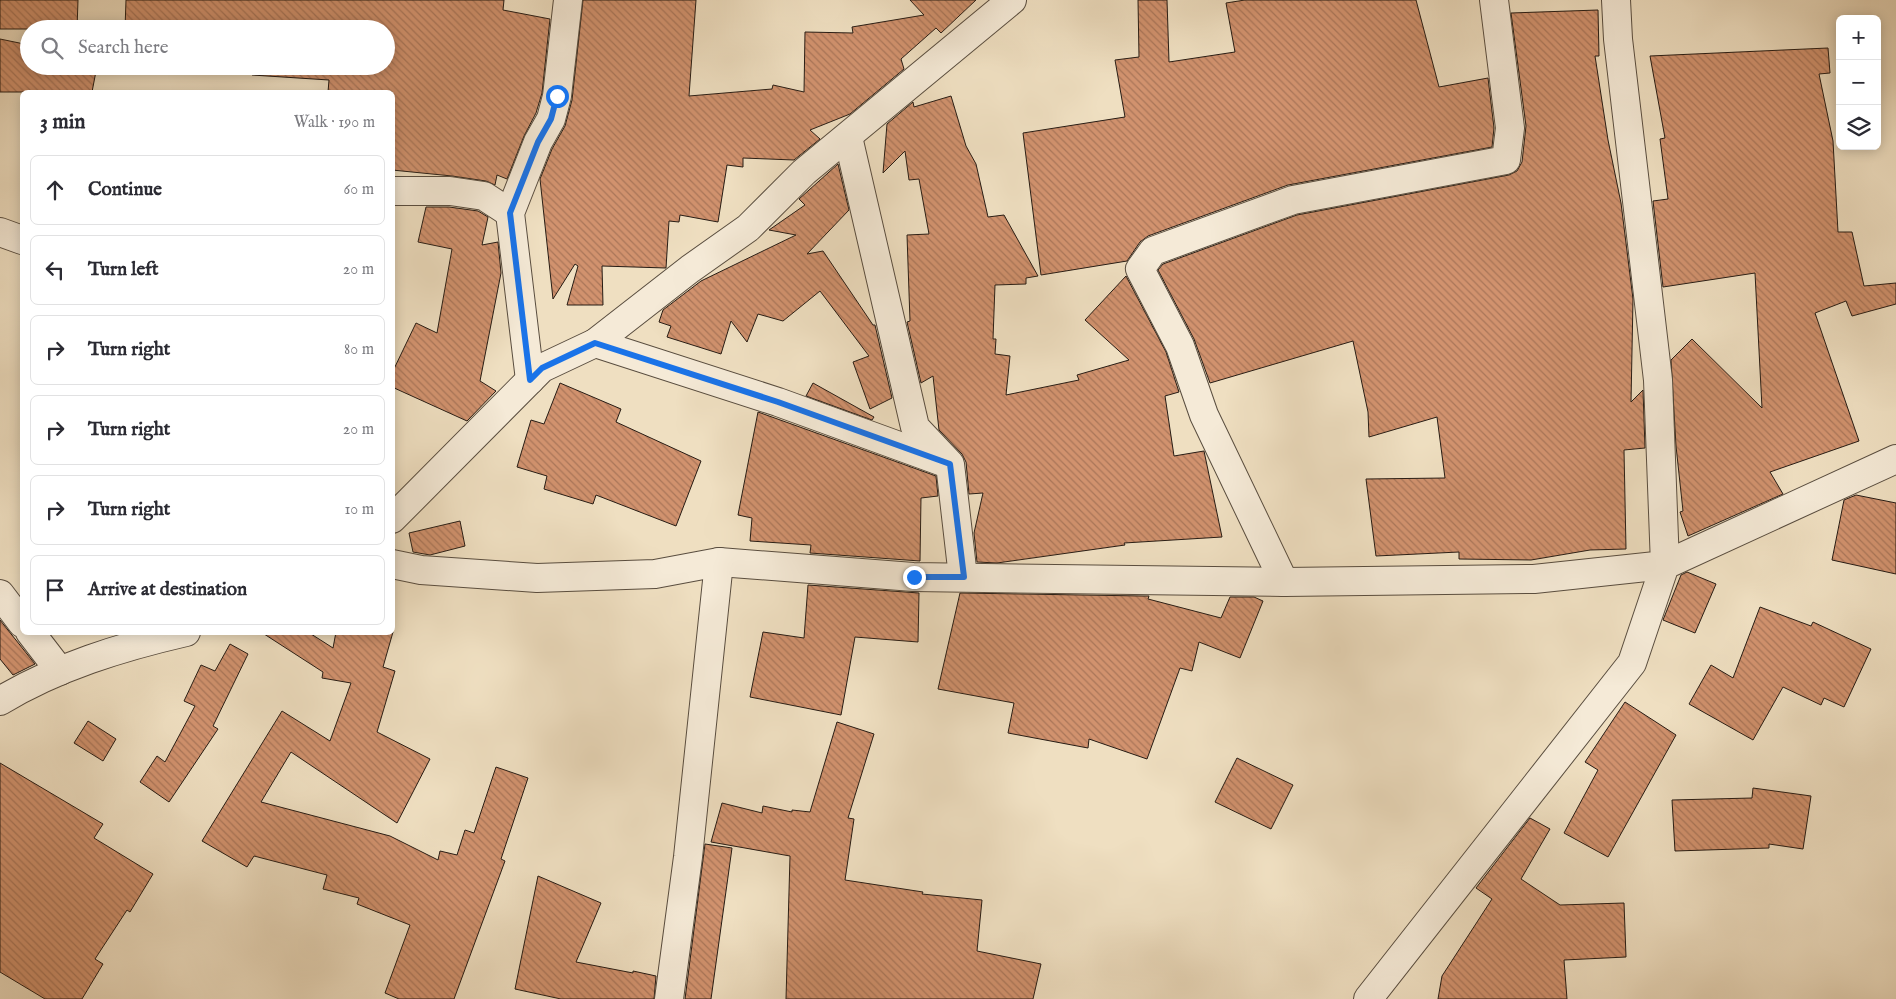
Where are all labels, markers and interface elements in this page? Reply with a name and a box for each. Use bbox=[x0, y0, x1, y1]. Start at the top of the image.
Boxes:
map controls bbox=[1836, 15, 1881, 150]
button: + bbox=[1836, 15, 1881, 60]
search box bbox=[20, 20, 395, 75]
icon: search bbox=[38, 34, 66, 62]
text: Search here bbox=[78, 36, 169, 60]
button: − bbox=[1836, 60, 1881, 105]
route start bbox=[546, 85, 569, 108]
button: layers bbox=[1836, 105, 1881, 150]
text: 3 min bbox=[40, 109, 85, 136]
text: Walk · 190 m bbox=[294, 113, 375, 133]
icon: ahead bbox=[41, 176, 69, 204]
text: Continue bbox=[88, 178, 162, 202]
text: 60 m bbox=[344, 180, 374, 200]
icon: left bbox=[41, 256, 69, 284]
text: Turn left bbox=[88, 258, 159, 282]
text: 20 m bbox=[343, 260, 374, 280]
icon: right bbox=[41, 336, 69, 364]
text: Turn right bbox=[88, 338, 170, 362]
text: 80 m bbox=[344, 340, 374, 360]
icon: right bbox=[41, 416, 69, 444]
text: Turn right bbox=[88, 418, 170, 442]
text: 20 m bbox=[343, 420, 374, 440]
icon: right bbox=[41, 496, 69, 524]
text: Turn right bbox=[88, 498, 170, 522]
text: 10 m bbox=[344, 500, 374, 520]
route end bbox=[903, 566, 926, 589]
icon: arrive bbox=[41, 576, 69, 604]
text: Arrive at destination bbox=[88, 578, 247, 602]

